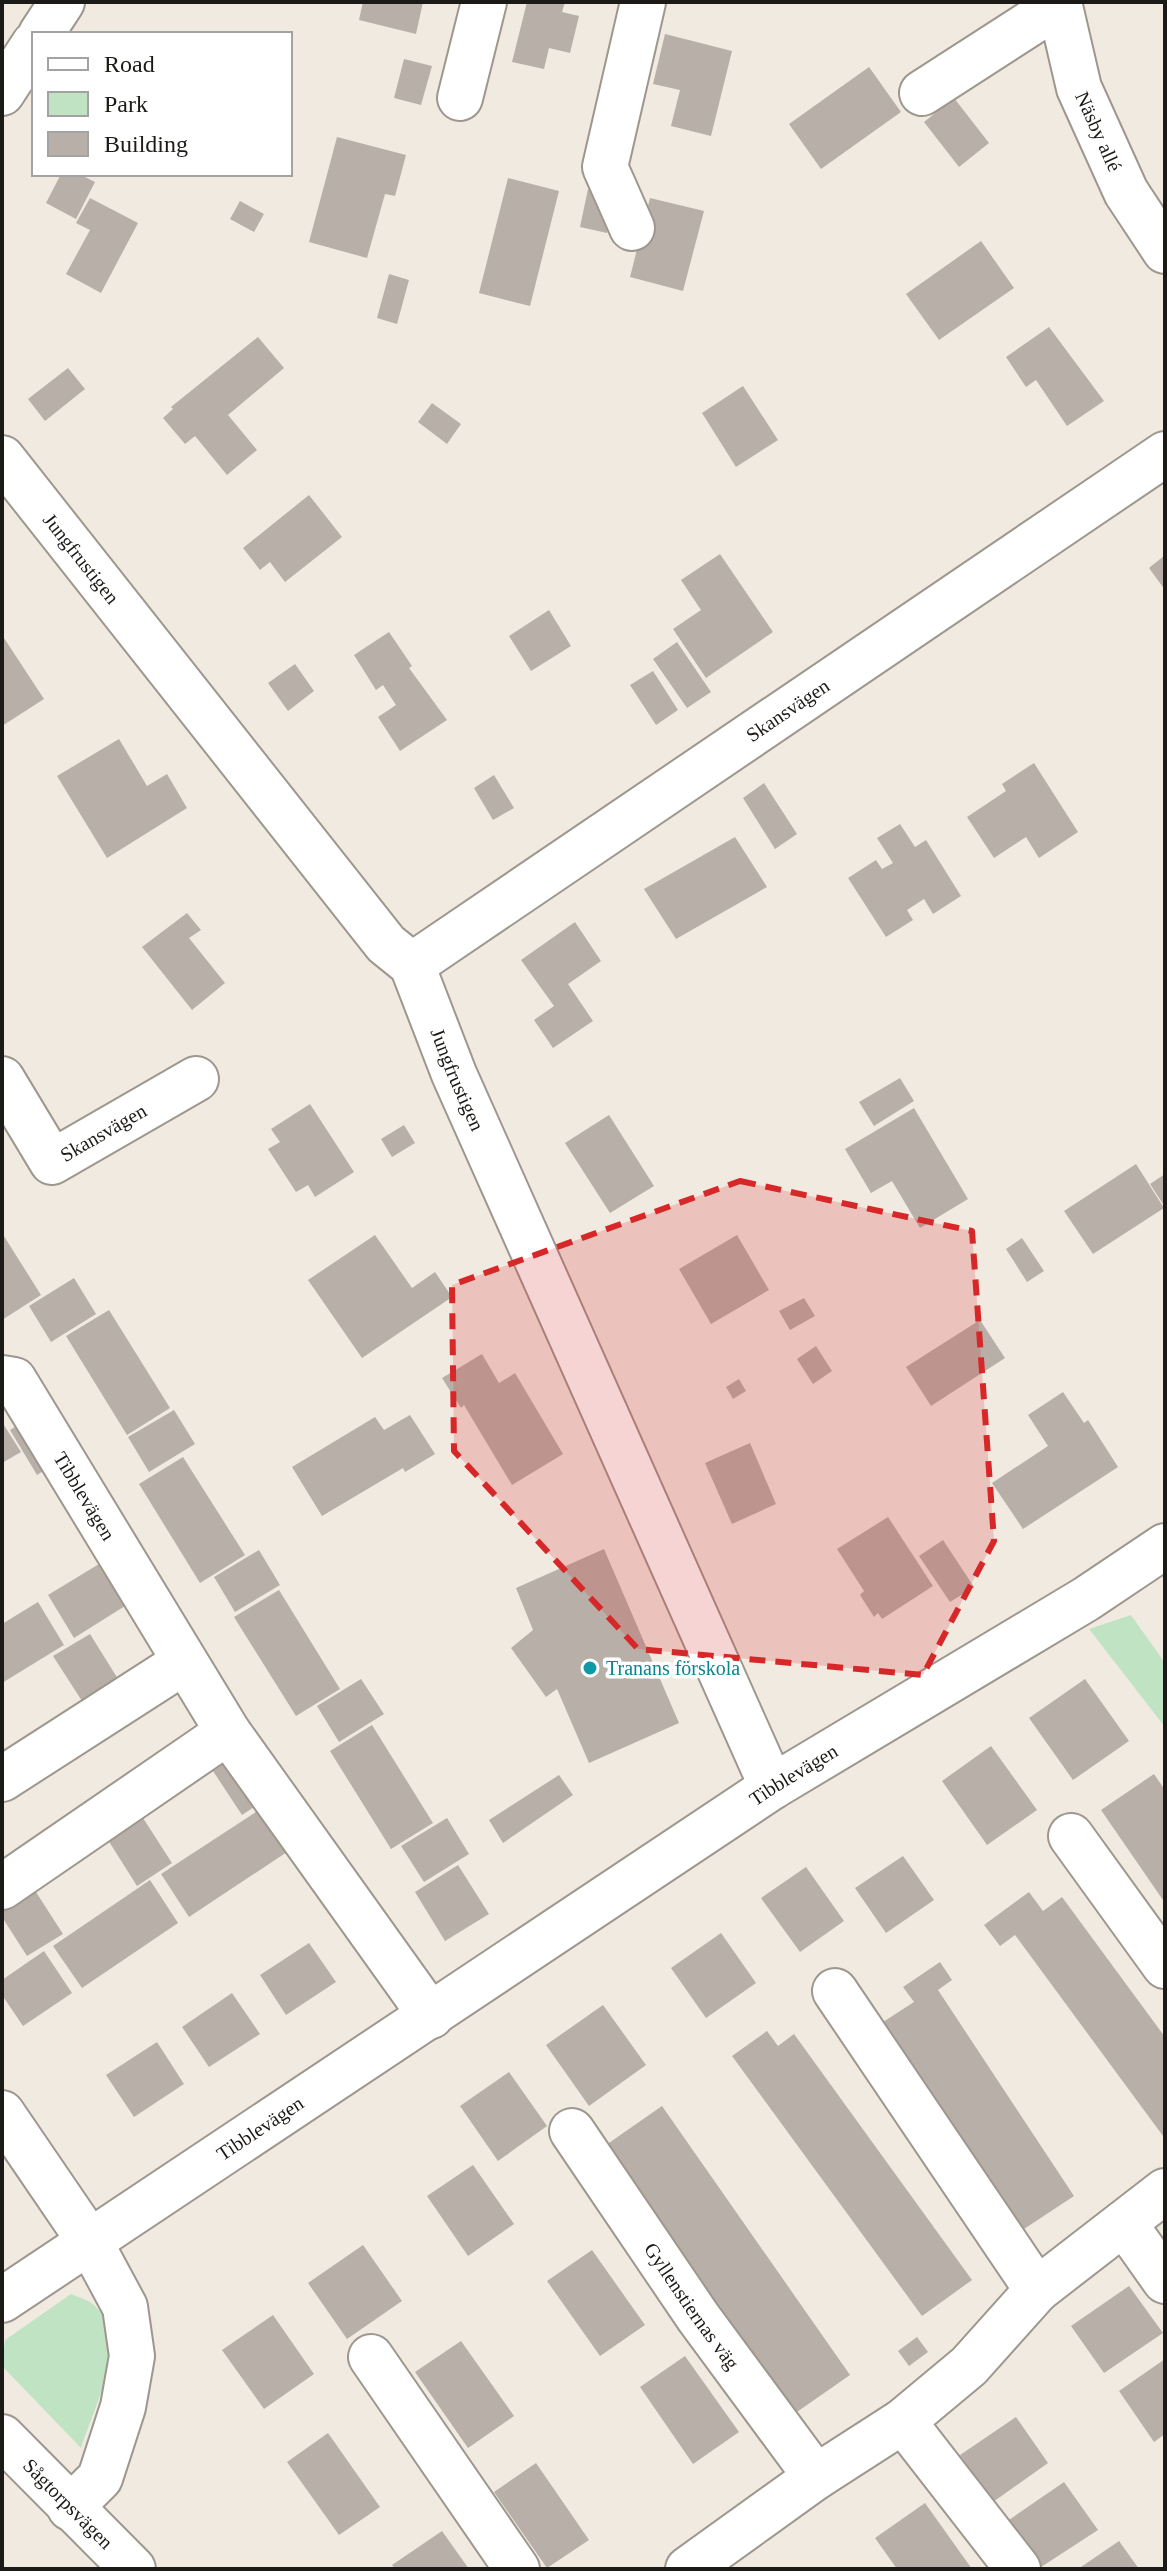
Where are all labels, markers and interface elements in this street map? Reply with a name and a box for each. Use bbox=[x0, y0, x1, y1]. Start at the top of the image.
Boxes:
legend bbox=[32, 32, 292, 176]
text: Road bbox=[104, 51, 155, 77]
street label: Näsby allé bbox=[1071, 88, 1126, 175]
text: Park bbox=[104, 91, 148, 117]
text: Building bbox=[104, 131, 188, 157]
street label: Jungfrustigen bbox=[39, 509, 124, 608]
street label: Skansvägen bbox=[742, 674, 833, 746]
street label: Jungfrustigen bbox=[426, 1025, 489, 1134]
street label: Skansvägen bbox=[56, 1099, 150, 1166]
street label: Tibblevägen bbox=[49, 1448, 120, 1544]
place label: Tranans förskola bbox=[606, 1657, 740, 1679]
marker: Tranans förskola bbox=[581, 1659, 599, 1677]
street label: Tibblevägen bbox=[745, 1739, 841, 1810]
street label: Tibblevägen bbox=[213, 2091, 307, 2165]
street label: Gyllenstiernas väg bbox=[640, 2238, 744, 2374]
street label: Sågtorpsvägen bbox=[19, 2454, 118, 2553]

